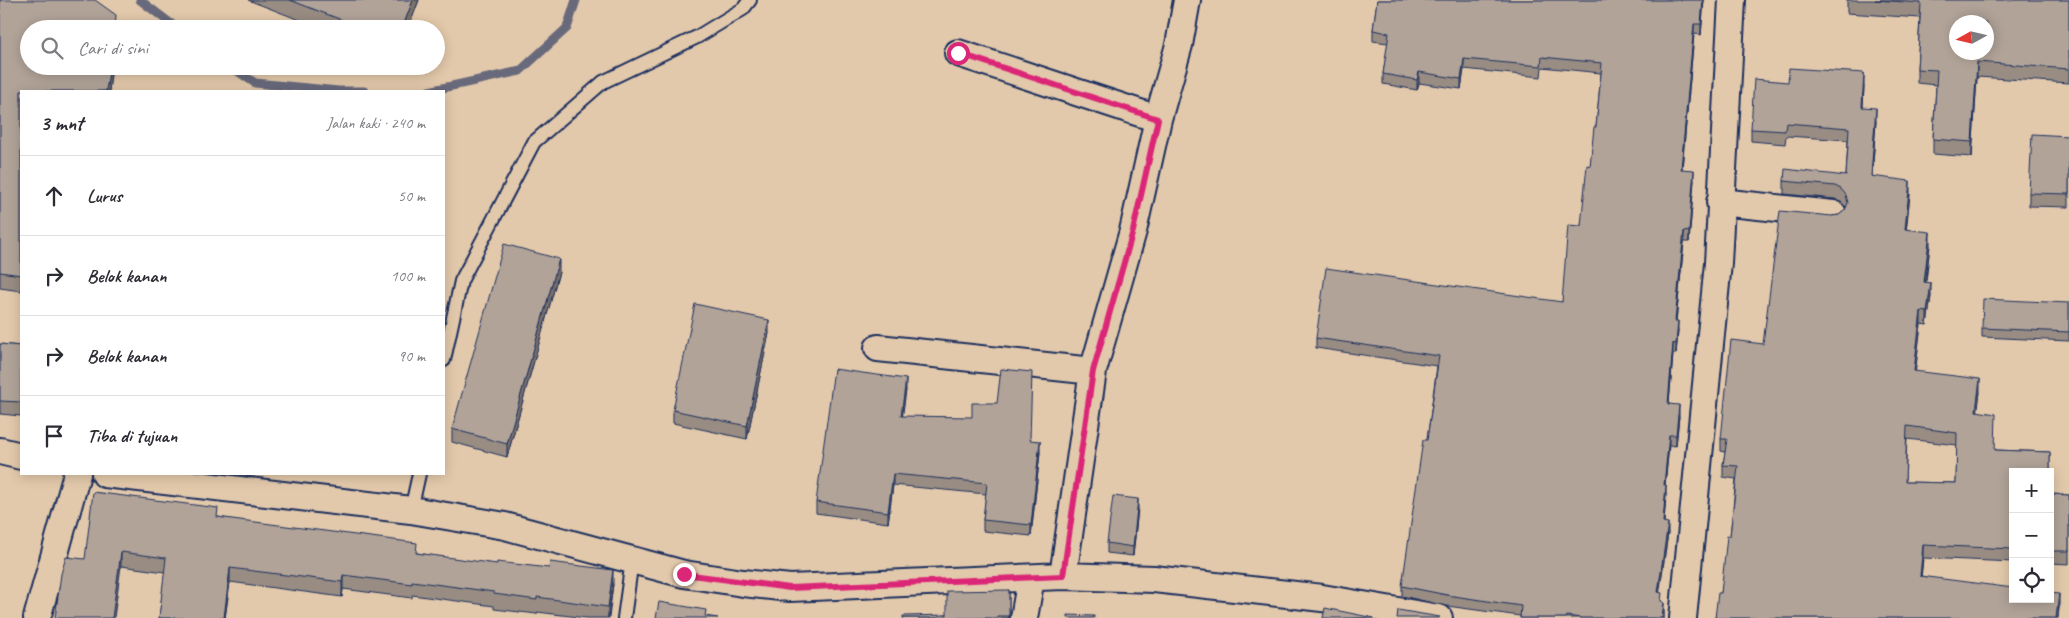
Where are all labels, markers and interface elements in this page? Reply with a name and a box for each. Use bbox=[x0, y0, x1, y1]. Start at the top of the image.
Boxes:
north arrow bbox=[1949, 15, 1994, 60]
search box bbox=[20, 20, 445, 75]
icon: search bbox=[38, 34, 66, 62]
text: Cari di sini bbox=[78, 36, 148, 60]
route start bbox=[947, 42, 970, 65]
text: 3 mnt bbox=[40, 110, 83, 136]
text: Jalan kaki · 240 m bbox=[327, 113, 425, 133]
icon: ahead bbox=[40, 182, 68, 210]
text: Lurus bbox=[87, 184, 122, 208]
text: 50 m bbox=[398, 186, 425, 206]
icon: right bbox=[40, 262, 68, 290]
text: Belok kanan bbox=[87, 264, 166, 288]
text: 100 m bbox=[391, 266, 425, 286]
icon: right bbox=[40, 342, 68, 370]
text: Belok kanan bbox=[87, 344, 166, 368]
text: 90 m bbox=[398, 346, 425, 366]
icon: arrive bbox=[40, 422, 68, 450]
text: Tiba di tujuan bbox=[87, 424, 177, 448]
map controls bbox=[2009, 468, 2054, 603]
button: + bbox=[2009, 468, 2054, 513]
button: − bbox=[2009, 513, 2054, 558]
button: locate bbox=[2009, 558, 2054, 603]
route end bbox=[673, 563, 696, 586]

